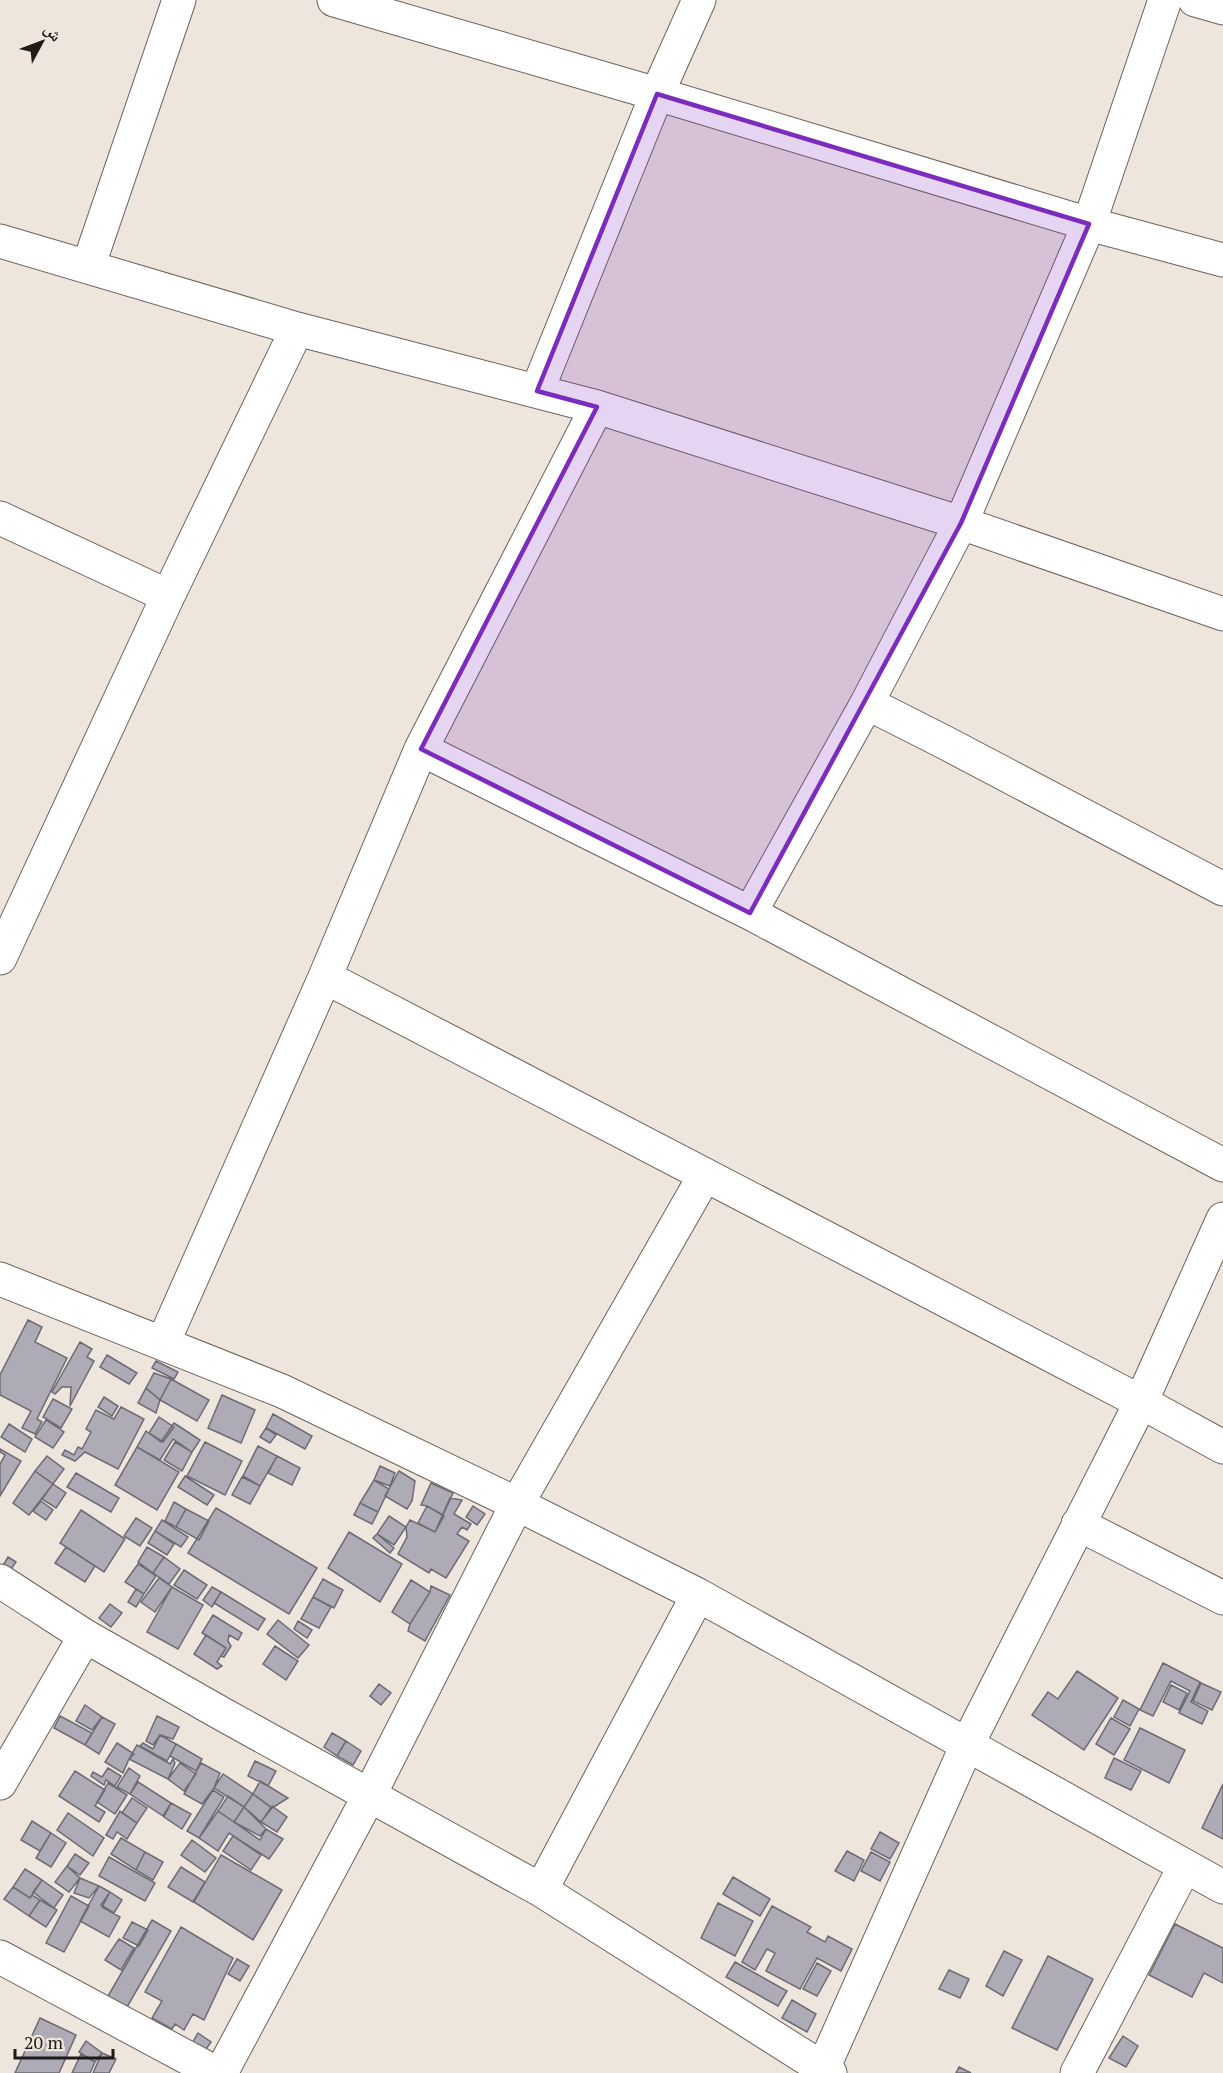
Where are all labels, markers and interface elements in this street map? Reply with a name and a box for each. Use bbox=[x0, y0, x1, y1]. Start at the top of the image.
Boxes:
north arrow bbox=[12, 12, 72, 72]
text: ش bbox=[39, 19, 67, 46]
scale bar bbox=[15, 2022, 112, 2060]
text: 20 m bbox=[24, 2030, 64, 2054]

